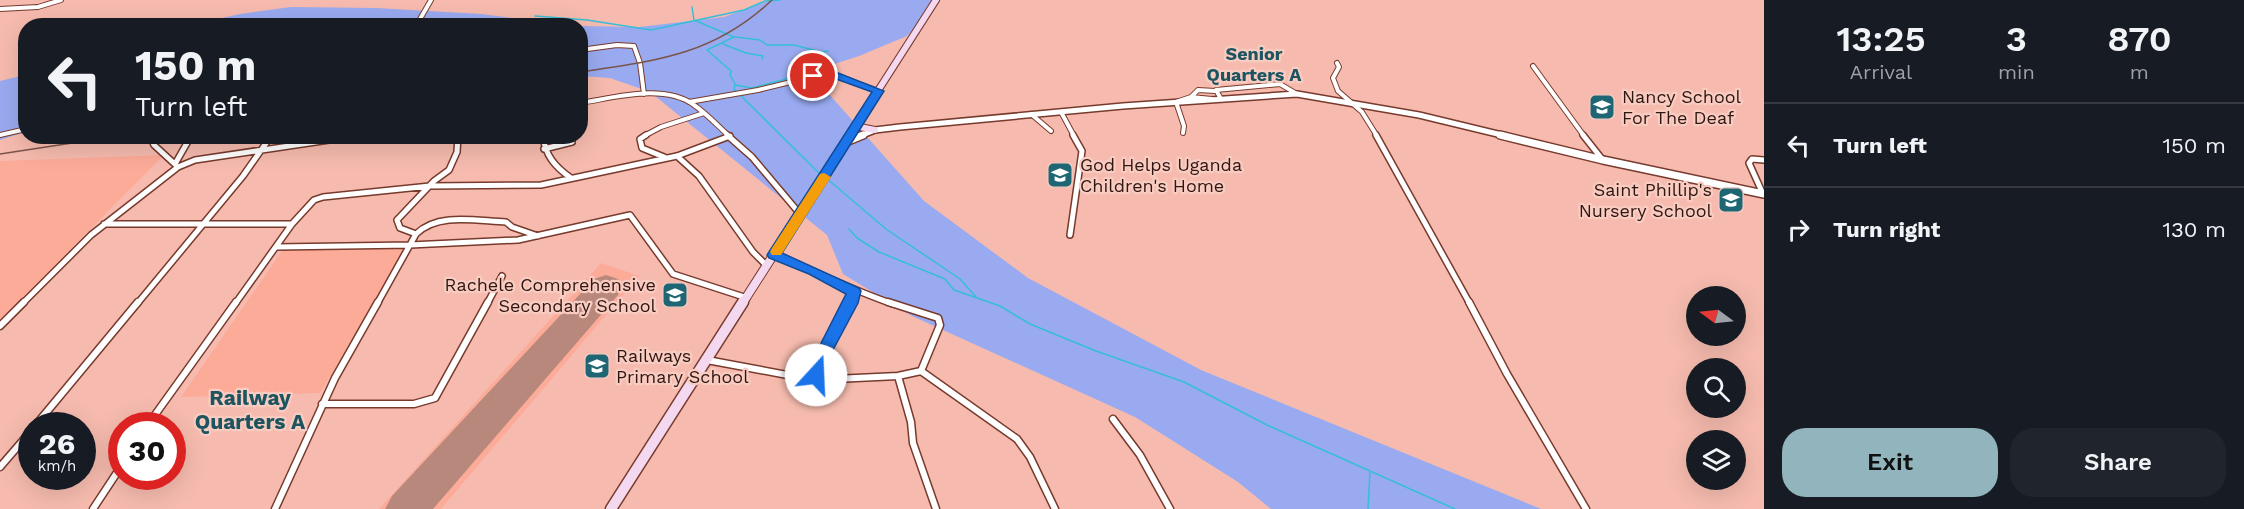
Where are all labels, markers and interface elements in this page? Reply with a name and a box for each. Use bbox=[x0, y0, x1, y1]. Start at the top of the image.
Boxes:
text: 13:25 bbox=[1836, 18, 1926, 60]
text: 3 bbox=[2006, 18, 2027, 60]
text: 870 bbox=[2107, 18, 2172, 60]
text: 150 m bbox=[135, 41, 256, 90]
icon: left bbox=[36, 42, 114, 120]
district label: Senior Quarters A bbox=[1207, 43, 1302, 85]
pin bbox=[787, 50, 838, 101]
icon: arrive bbox=[796, 59, 829, 92]
text: Arrival bbox=[1850, 60, 1912, 84]
text: min bbox=[1998, 60, 2035, 84]
text: m bbox=[2130, 60, 2149, 84]
place label: Nancy School For The Deaf bbox=[1622, 86, 1742, 128]
text: Turn left bbox=[135, 91, 247, 123]
school or university icon: Nancy School For The Deaf bbox=[1587, 92, 1617, 122]
icon: left bbox=[1782, 129, 1815, 162]
text: Turn left bbox=[1833, 133, 1927, 158]
text: 150 m bbox=[2162, 133, 2226, 158]
place label: God Helps Uganda Children's Home bbox=[1080, 154, 1242, 196]
school or university icon: God Helps Uganda Children's Home bbox=[1045, 160, 1075, 190]
place label: Saint Phillip's Nursery School bbox=[1579, 179, 1712, 221]
school or university icon: Saint Phillip's Nursery School bbox=[1716, 185, 1746, 215]
icon: right bbox=[1782, 213, 1815, 246]
text: Turn right bbox=[1833, 217, 1940, 242]
text: 130 m bbox=[2162, 217, 2226, 242]
place label: Rachele Comprehensive Secondary School bbox=[444, 274, 656, 316]
school or university icon: Rachele Comprehensive Secondary School bbox=[660, 280, 690, 310]
north arrow bbox=[1686, 286, 1746, 346]
map controls bbox=[1686, 286, 1746, 490]
position arrow bbox=[784, 343, 848, 407]
place label: Railways Primary School bbox=[616, 345, 749, 387]
school or university icon: Railways Primary School bbox=[582, 351, 612, 381]
button: search bbox=[1686, 358, 1746, 418]
district label: Railway Quarters A bbox=[195, 385, 306, 434]
speed limit sign: 30 bbox=[108, 412, 186, 490]
text: 26 bbox=[39, 426, 75, 461]
button: Exit bbox=[1782, 428, 1998, 497]
button: Share bbox=[2010, 428, 2226, 497]
button: layers bbox=[1686, 430, 1746, 490]
text: km/h bbox=[38, 457, 76, 475]

